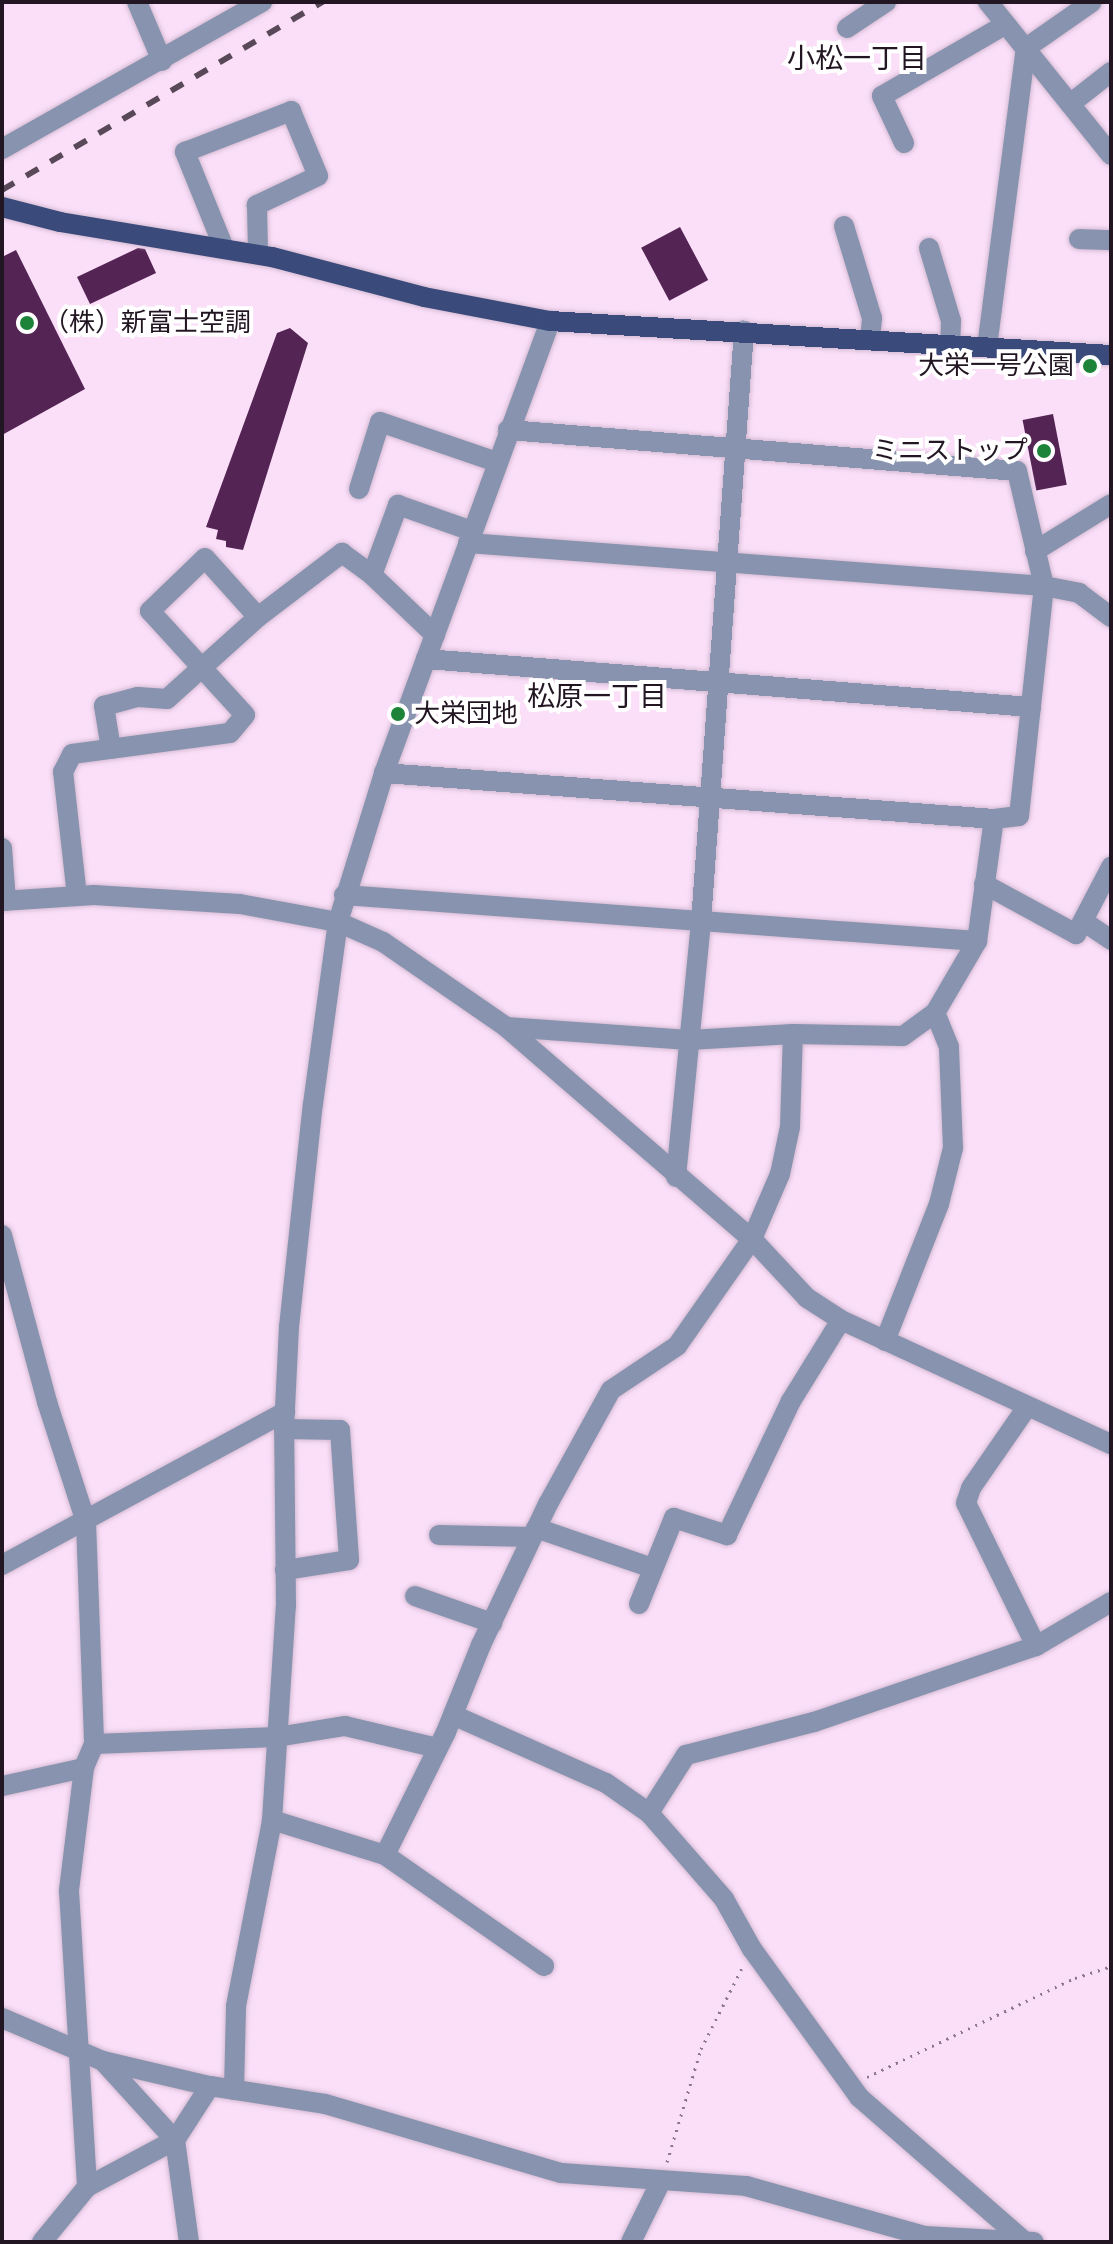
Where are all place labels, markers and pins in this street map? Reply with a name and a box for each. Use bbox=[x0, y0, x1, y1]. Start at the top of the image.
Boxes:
place label: （株）新富士空調 bbox=[43, 307, 251, 339]
marker: （株）新富士空調 bbox=[18, 314, 36, 332]
place label: 大栄一号公園 bbox=[918, 350, 1074, 382]
marker: 大栄一号公園 bbox=[1081, 357, 1099, 375]
place label: ミニストップ bbox=[872, 435, 1028, 467]
marker: ミニストップ bbox=[1035, 442, 1053, 460]
place label: 大栄団地 bbox=[414, 698, 518, 730]
marker: 大栄団地 bbox=[389, 705, 407, 723]

